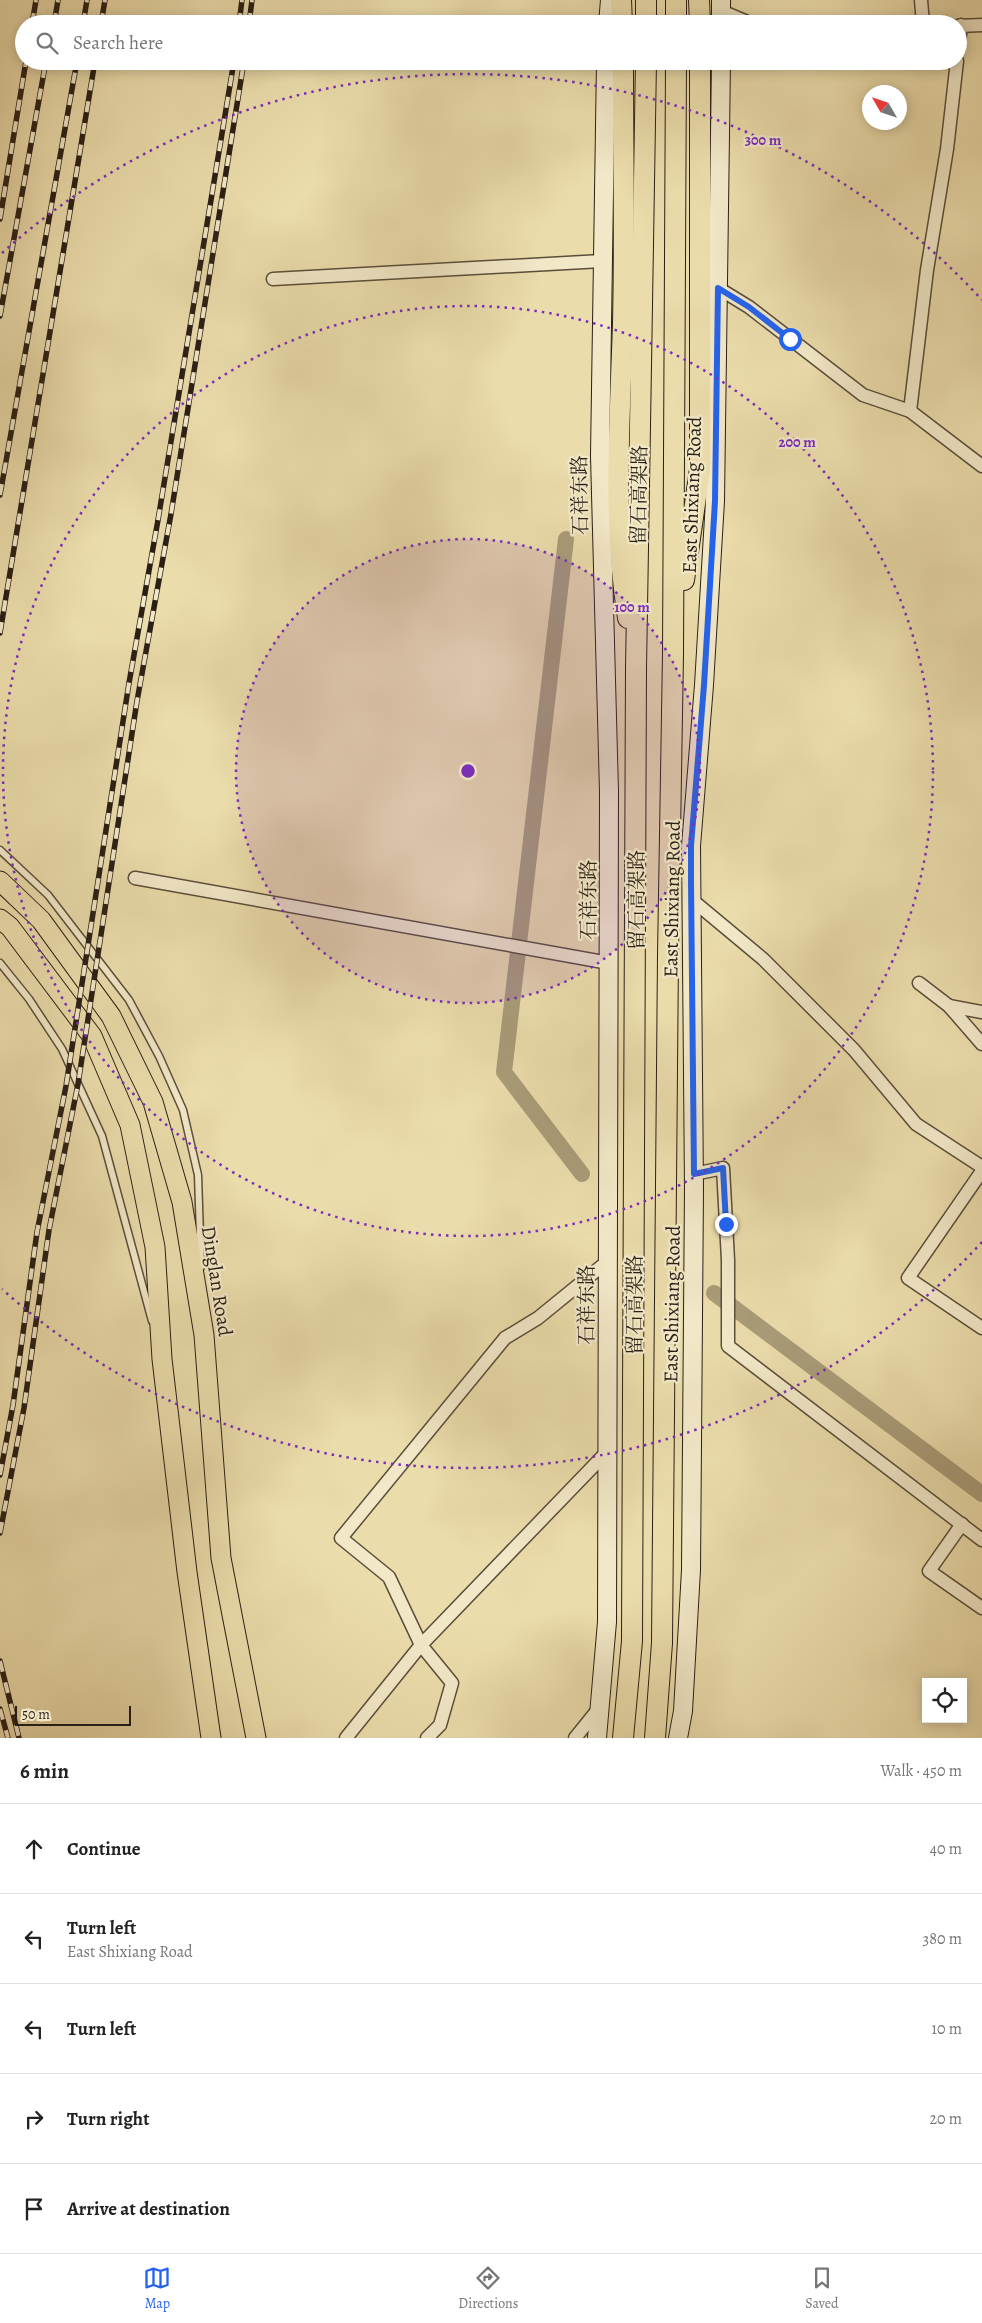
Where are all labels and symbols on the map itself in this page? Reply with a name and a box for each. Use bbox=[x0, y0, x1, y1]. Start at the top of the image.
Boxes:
north arrow bbox=[862, 85, 907, 130]
text: 300 m bbox=[745, 130, 782, 150]
route start bbox=[779, 328, 802, 351]
street label: East Shixiang Road bbox=[676, 416, 708, 574]
text: 200 m bbox=[778, 432, 816, 452]
street label: 留石高架路 bbox=[625, 445, 653, 545]
street label: 石祥东路 bbox=[566, 455, 594, 535]
text: 100 m bbox=[614, 597, 650, 617]
centre of rings bbox=[459, 762, 477, 780]
street label: East Shixiang Road bbox=[657, 820, 687, 978]
street label: 留石高架路 bbox=[623, 850, 650, 950]
street label: 石祥东路 bbox=[575, 860, 602, 940]
route end bbox=[715, 1213, 738, 1236]
street label: Dinglan Road bbox=[195, 1224, 239, 1338]
street label: East Shixiang Road bbox=[657, 1225, 687, 1383]
street label: 留石高架路 bbox=[621, 1255, 648, 1355]
street label: 石祥东路 bbox=[573, 1265, 600, 1345]
scale bar bbox=[15, 1703, 131, 1726]

